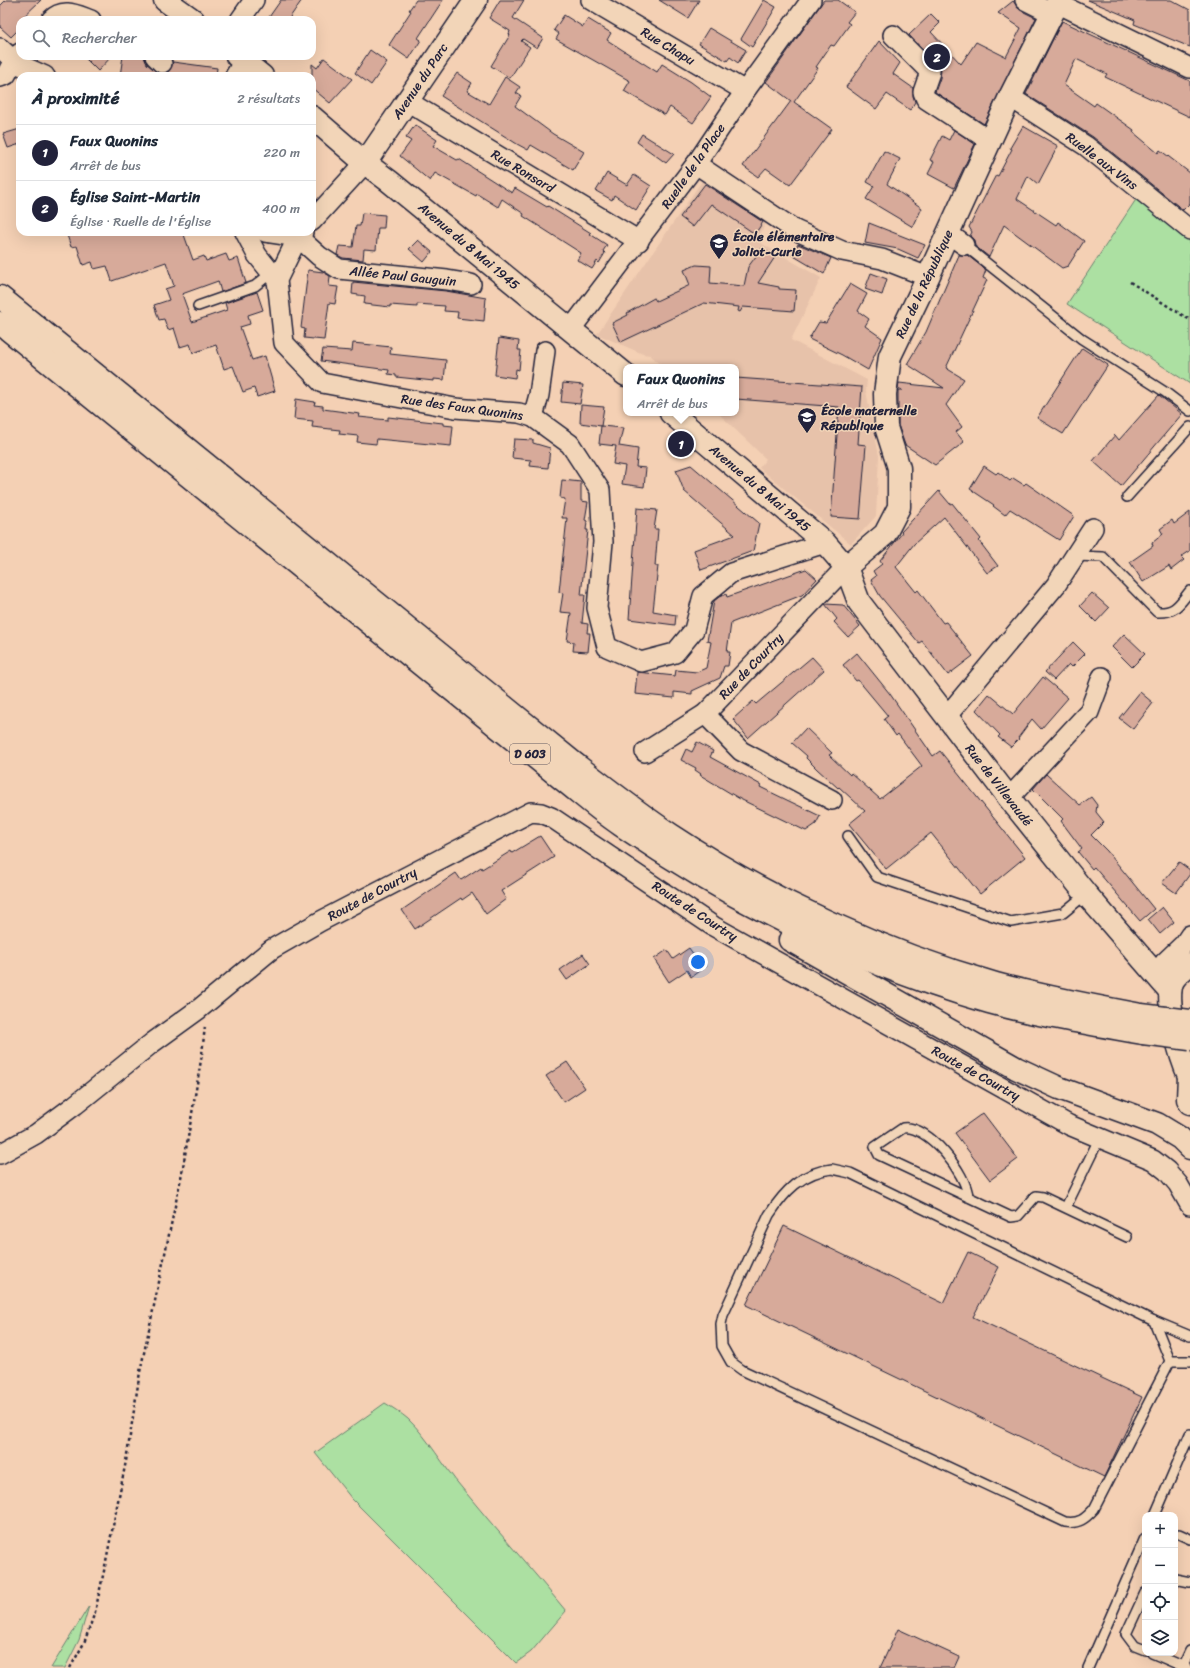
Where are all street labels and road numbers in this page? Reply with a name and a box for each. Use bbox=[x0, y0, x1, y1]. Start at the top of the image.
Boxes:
street label: Rue Chapu bbox=[636, 21, 700, 71]
street label: Avenue du Parc bbox=[385, 38, 454, 125]
street label: Ruelle de la Place bbox=[655, 118, 731, 214]
street label: Ruelle aux Vins bbox=[1061, 126, 1143, 196]
street label: Rue Ronsard bbox=[487, 143, 560, 200]
street label: Avenue du 8 Mai 1945 bbox=[412, 196, 525, 296]
street label: Rue de la République bbox=[889, 225, 959, 342]
street label: Allée Paul Gauguin bbox=[348, 259, 457, 293]
street label: Rue des Faux Quonins bbox=[400, 387, 525, 427]
street label: Avenue du 8 Mai 1945 bbox=[703, 438, 816, 538]
street label: Rue de Courtry bbox=[713, 627, 789, 705]
street label: Rue de Villevaudé bbox=[959, 739, 1039, 832]
road number: D 603 bbox=[510, 744, 550, 764]
street label: Route de Courtry bbox=[323, 861, 421, 927]
street label: Route de Courtry bbox=[647, 875, 743, 948]
street label: Route de Courtry bbox=[927, 1039, 1025, 1107]

